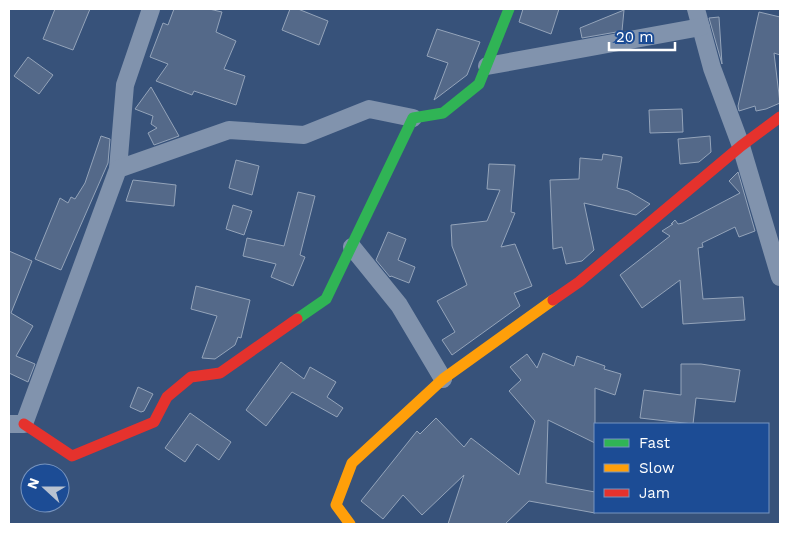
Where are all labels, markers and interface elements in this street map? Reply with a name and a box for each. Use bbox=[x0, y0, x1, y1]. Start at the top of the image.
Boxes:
scale bar bbox=[609, 20, 675, 52]
text: 20 m bbox=[616, 28, 654, 46]
legend bbox=[594, 423, 769, 513]
text: Fast bbox=[639, 434, 671, 452]
text: Slow bbox=[639, 459, 675, 477]
north arrow bbox=[20, 463, 70, 513]
text: N bbox=[24, 476, 42, 491]
text: Jam bbox=[639, 484, 670, 502]

